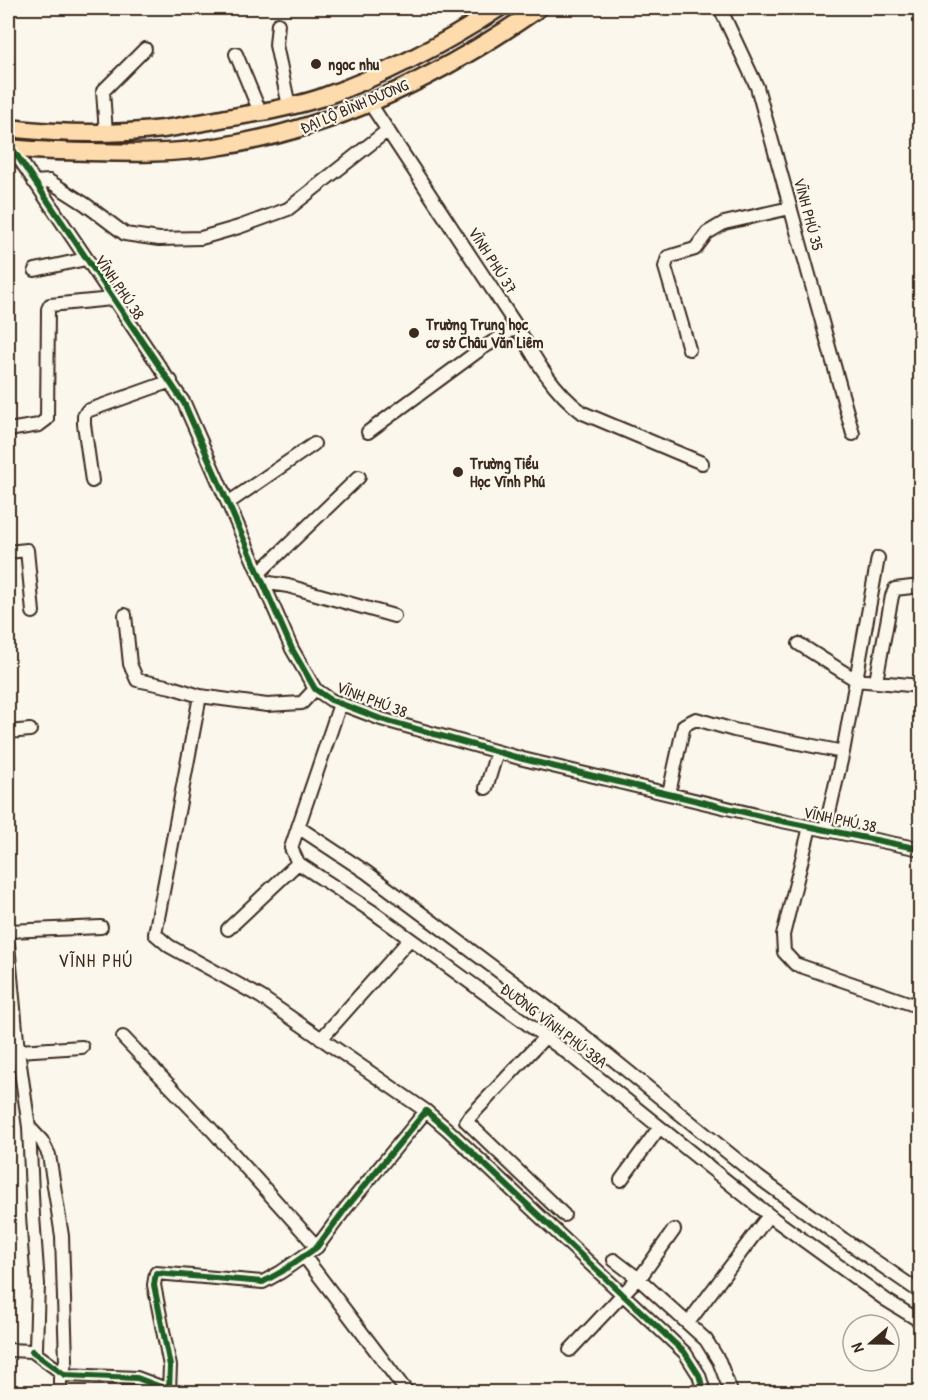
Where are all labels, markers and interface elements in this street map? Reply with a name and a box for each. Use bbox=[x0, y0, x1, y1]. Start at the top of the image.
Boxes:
place label: ngoc nhu bbox=[328, 53, 380, 76]
marker: ngoc nhu bbox=[309, 57, 323, 71]
street label: ĐẠI LỘ BÌNH DƯƠNG bbox=[296, 73, 412, 139]
street label: VĨNH PHÚ 35 bbox=[789, 175, 829, 253]
street label: VĨNH PHÚ 37 bbox=[463, 222, 523, 298]
street label: VĨNH PHÚ 38 bbox=[90, 250, 150, 324]
place label: Trường Trung học cơ sở Châu Văn Liêm bbox=[425, 313, 544, 353]
marker: Trường Trung học cơ sở Châu Văn Liêm bbox=[407, 326, 421, 340]
place label: Trường Tiểu Học Vĩnh Phú bbox=[469, 452, 545, 492]
marker: Trường Tiểu Học Vĩnh Phú bbox=[451, 465, 465, 479]
street label: VĨNH PHÚ 38 bbox=[333, 675, 411, 723]
street label: VĨNH PHÚ 38 bbox=[801, 801, 879, 837]
district label: VĨNH PHÚ bbox=[58, 948, 134, 973]
street label: ĐƯỜNG VĨNH PHÚ 38A bbox=[496, 978, 612, 1073]
north arrow bbox=[841, 1313, 901, 1373]
text: N bbox=[845, 1340, 869, 1356]

